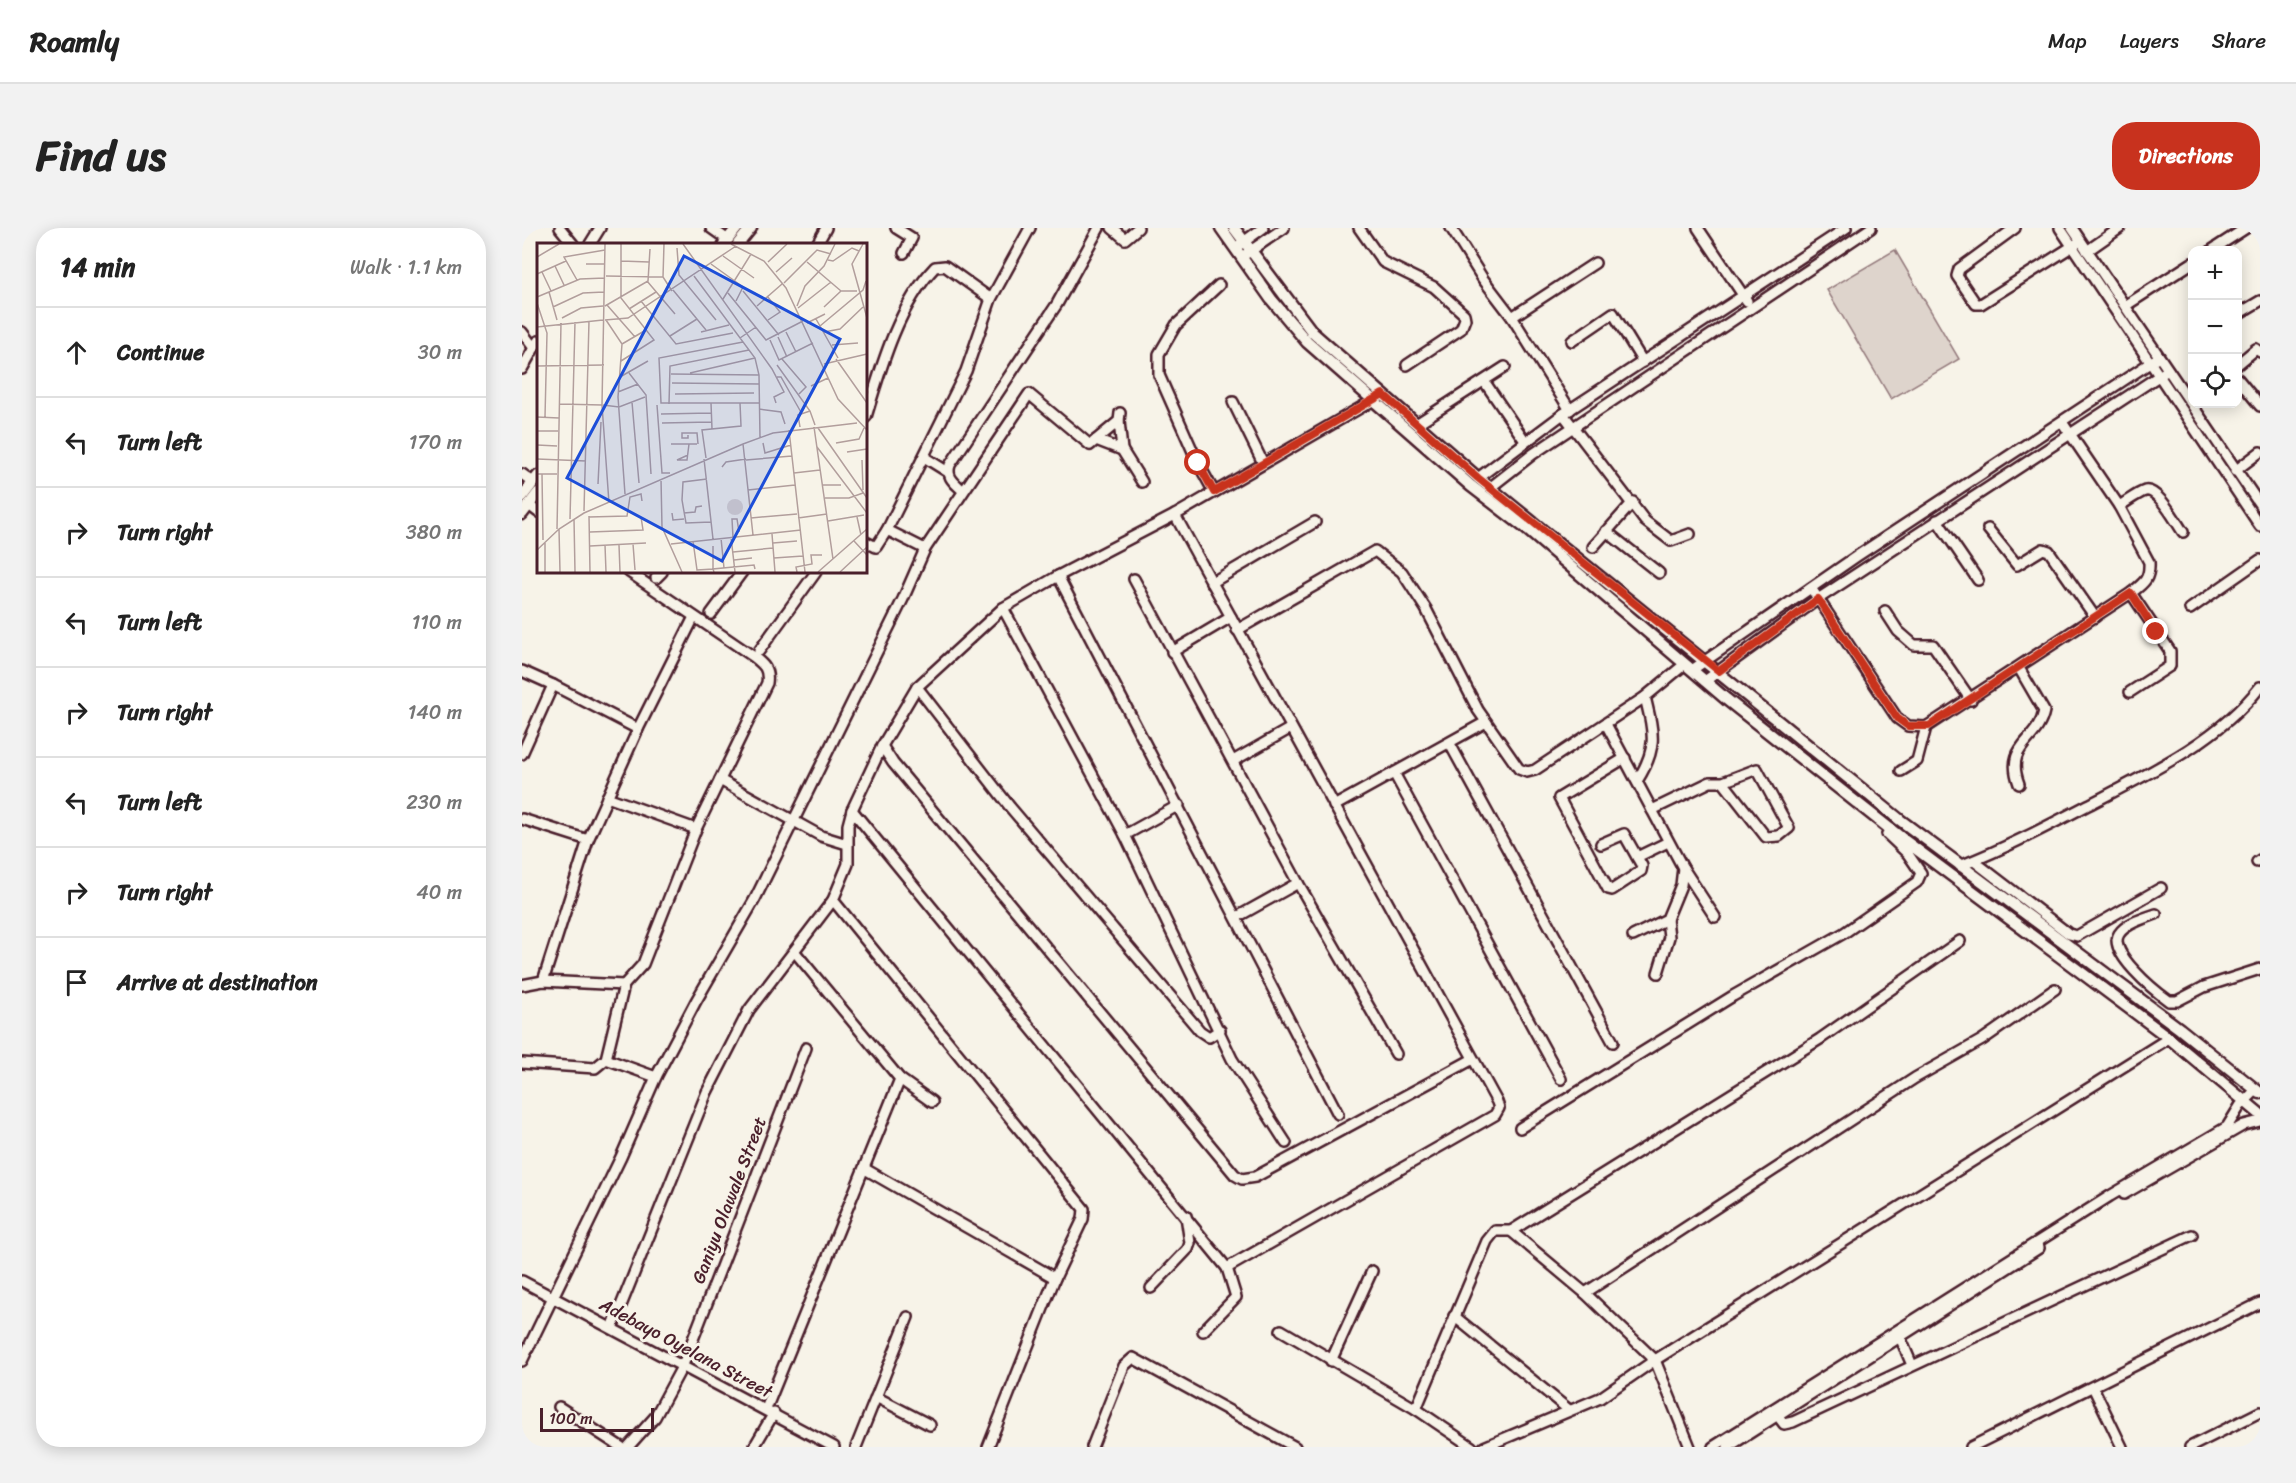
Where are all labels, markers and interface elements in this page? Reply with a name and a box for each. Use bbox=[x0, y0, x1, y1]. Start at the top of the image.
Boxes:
text: Roamly bbox=[30, 17, 119, 66]
text: Map bbox=[2048, 22, 2087, 60]
text: Layers bbox=[2120, 22, 2179, 60]
text: Share bbox=[2212, 22, 2266, 60]
text: Find us bbox=[36, 119, 166, 193]
button: Directions bbox=[2112, 122, 2260, 190]
inset map bbox=[537, 243, 867, 573]
text: 14 min bbox=[60, 244, 135, 290]
map controls bbox=[2188, 246, 2242, 408]
button: + bbox=[2188, 246, 2242, 300]
text: Walk · 1.1 km bbox=[350, 250, 462, 285]
button: − bbox=[2188, 300, 2242, 354]
text: Continue bbox=[117, 333, 205, 372]
text: 30 m bbox=[418, 335, 462, 370]
icon: ahead bbox=[60, 336, 93, 369]
button: locate bbox=[2188, 354, 2242, 408]
text: Turn left bbox=[117, 423, 202, 462]
text: 170 m bbox=[409, 425, 462, 460]
icon: left bbox=[60, 426, 93, 459]
route start bbox=[1184, 449, 1210, 475]
text: Turn right bbox=[117, 513, 212, 552]
text: 380 m bbox=[406, 515, 462, 550]
icon: right bbox=[60, 516, 93, 549]
text: Turn left bbox=[117, 603, 202, 642]
text: 110 m bbox=[412, 605, 462, 640]
icon: left bbox=[60, 606, 93, 639]
route end bbox=[2142, 618, 2168, 644]
text: Turn right bbox=[117, 693, 212, 732]
text: 140 m bbox=[408, 695, 462, 730]
icon: right bbox=[60, 696, 93, 729]
text: Turn left bbox=[117, 783, 202, 822]
text: 230 m bbox=[406, 785, 462, 820]
icon: left bbox=[60, 786, 93, 819]
text: Turn right bbox=[117, 873, 212, 912]
text: 40 m bbox=[416, 875, 462, 910]
icon: right bbox=[60, 876, 93, 909]
text: Arrive at destination bbox=[117, 963, 318, 1002]
icon: arrive bbox=[60, 966, 93, 999]
street label: Ganiyu Olawale Street bbox=[682, 1112, 776, 1288]
street label: Adebayo Oyelana Street bbox=[593, 1288, 779, 1408]
text: 100 m bbox=[549, 1404, 593, 1433]
scale bar bbox=[540, 1405, 654, 1432]

